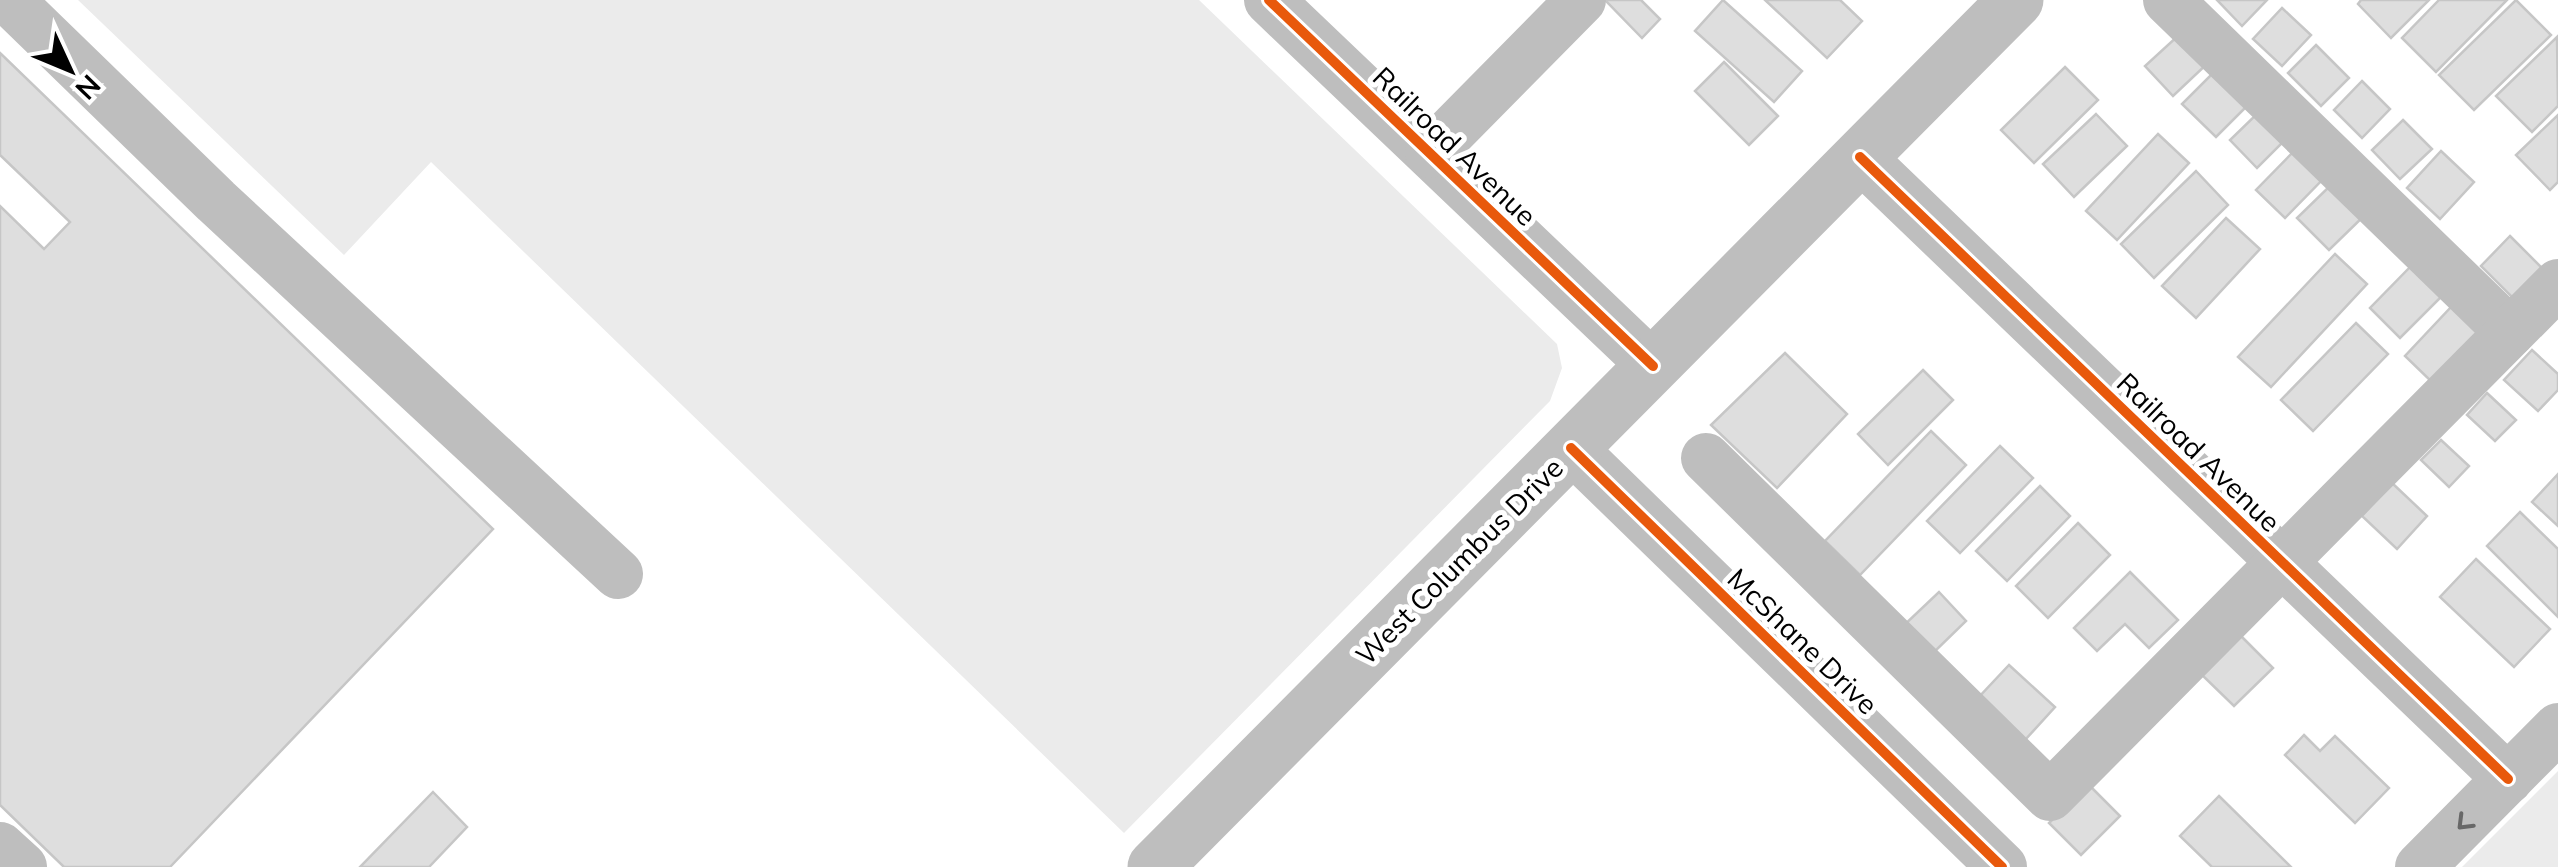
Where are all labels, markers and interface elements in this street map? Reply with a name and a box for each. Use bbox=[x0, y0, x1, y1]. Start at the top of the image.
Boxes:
north arrow bbox=[20, 20, 120, 120]
street label: Railroad Avenue bbox=[1366, 59, 1544, 233]
text: N bbox=[68, 68, 108, 107]
street label: Railroad Avenue bbox=[2110, 365, 2288, 539]
street label: West Columbus Drive bbox=[1348, 450, 1570, 672]
street label: McShane Drive bbox=[1721, 561, 1885, 721]
one-way arrow bbox=[2458, 812, 2476, 830]

